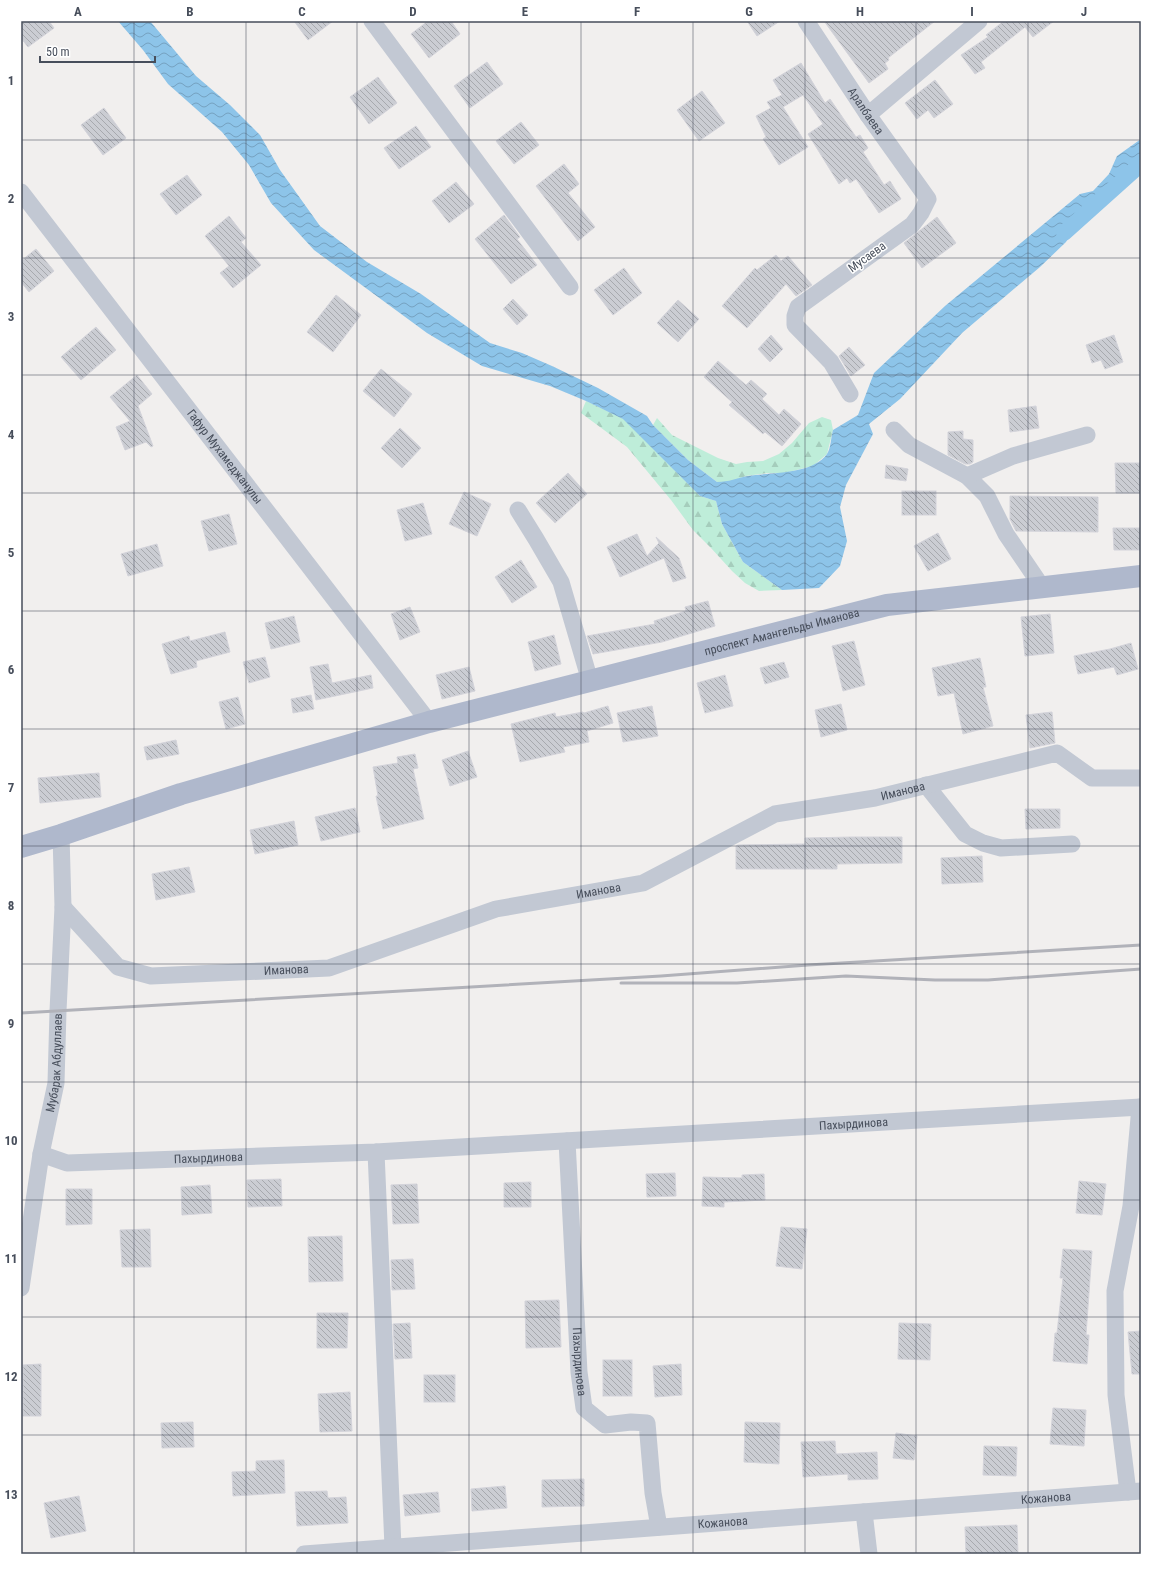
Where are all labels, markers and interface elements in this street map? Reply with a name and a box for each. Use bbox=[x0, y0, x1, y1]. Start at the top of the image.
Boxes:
text: A bbox=[74, 4, 82, 19]
text: B bbox=[186, 4, 194, 19]
text: C bbox=[298, 4, 306, 19]
text: D bbox=[409, 4, 417, 19]
text: E bbox=[522, 4, 529, 19]
text: F bbox=[634, 4, 640, 19]
text: G bbox=[745, 4, 753, 19]
text: H bbox=[856, 4, 864, 19]
text: I bbox=[970, 4, 974, 19]
text: J bbox=[1081, 4, 1087, 19]
scale bar bbox=[40, 38, 155, 64]
text: 50 m bbox=[46, 45, 70, 59]
text: 1 bbox=[8, 73, 14, 88]
street label: Аралбаева bbox=[845, 85, 887, 137]
text: 2 bbox=[8, 191, 15, 206]
street label: Мусаева bbox=[846, 239, 889, 275]
text: 3 bbox=[8, 309, 14, 324]
street label: Гафур Мухамеджанулы bbox=[184, 407, 265, 507]
text: 4 bbox=[8, 427, 15, 442]
text: 5 bbox=[8, 545, 15, 560]
street label: проспект Амангельды Иманова bbox=[703, 605, 861, 658]
text: 6 bbox=[8, 662, 15, 677]
street label: Иманова bbox=[879, 779, 926, 803]
text: 7 bbox=[8, 780, 15, 795]
street label: Иманова bbox=[575, 880, 622, 902]
text: 8 bbox=[8, 898, 14, 913]
street label: Иманова bbox=[264, 962, 309, 978]
street label: Мубарак Абдуллаев bbox=[43, 1013, 65, 1114]
text: 9 bbox=[8, 1016, 14, 1031]
street label: Пахырдинова bbox=[819, 1115, 889, 1133]
text: 10 bbox=[4, 1133, 18, 1148]
street label: Пахырдинова bbox=[174, 1150, 243, 1166]
text: 11 bbox=[4, 1251, 18, 1266]
street label: Пахырдинова bbox=[570, 1327, 589, 1397]
text: 12 bbox=[4, 1369, 18, 1384]
text: 13 bbox=[4, 1487, 18, 1502]
street label: Кожанова bbox=[1020, 1489, 1072, 1507]
street label: Кожанова bbox=[697, 1514, 749, 1531]

